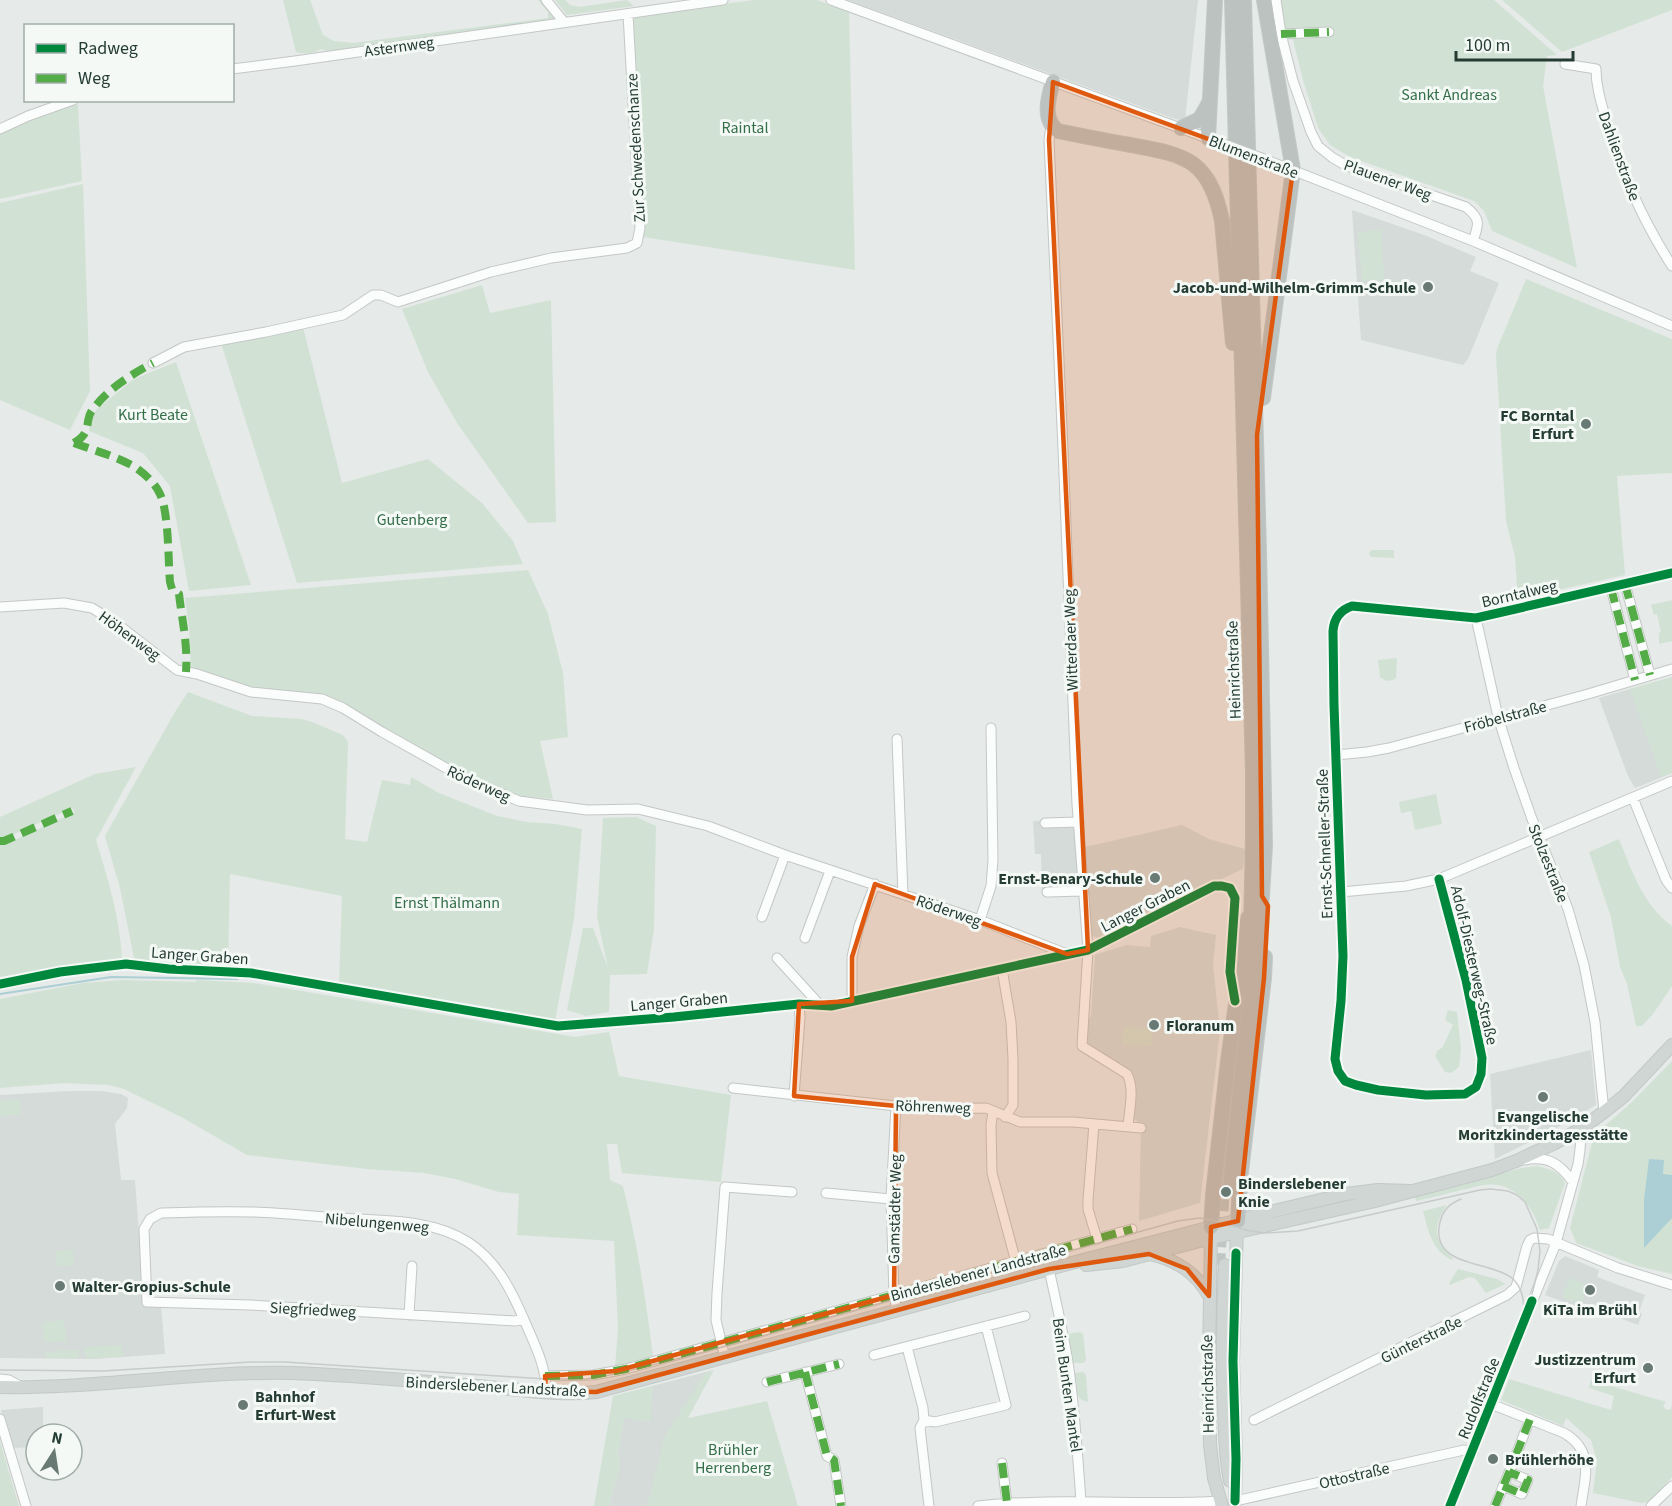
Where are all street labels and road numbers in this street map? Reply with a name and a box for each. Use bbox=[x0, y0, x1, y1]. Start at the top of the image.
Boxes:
street label: Asternweg bbox=[363, 31, 435, 63]
street label: Zur Schwedenschanze bbox=[621, 73, 651, 223]
street label: Dahlienstraße bbox=[1593, 109, 1645, 204]
street label: Blumenstraße bbox=[1206, 130, 1302, 184]
street label: Plauener Weg bbox=[1341, 154, 1435, 206]
street label: Borntalweg bbox=[1479, 575, 1559, 613]
street label: Witterdaer Weg bbox=[1058, 589, 1084, 691]
street label: Höhenweg bbox=[94, 606, 165, 666]
street label: Heinrichstraße bbox=[1221, 620, 1247, 720]
street label: Fröbelstraße bbox=[1462, 695, 1549, 739]
street label: Röderweg bbox=[443, 760, 514, 808]
street label: Ernst-Schneller-Straße bbox=[1311, 769, 1339, 919]
street label: Stolzestraße bbox=[1522, 821, 1574, 906]
street label: Langer Graben bbox=[1097, 874, 1194, 938]
street label: Adolf-Diesterweg-Straße bbox=[1445, 883, 1503, 1047]
street label: Röderweg bbox=[913, 890, 984, 932]
street label: Langer Graben bbox=[150, 942, 249, 970]
street label: Langer Graben bbox=[629, 987, 729, 1017]
street label: Röhrenweg bbox=[895, 1095, 971, 1119]
street label: Gamstädter Weg bbox=[883, 1154, 907, 1264]
street label: Nibelungenweg bbox=[324, 1207, 430, 1239]
street label: Binderslebener Landstraße bbox=[888, 1239, 1069, 1307]
street label: Siegfriedweg bbox=[269, 1297, 357, 1323]
street label: Günterstraße bbox=[1377, 1311, 1466, 1369]
street label: Beim Bunten Mantel bbox=[1047, 1317, 1087, 1454]
street label: Heinrichstraße bbox=[1196, 1334, 1220, 1434]
street label: Rudolfstraße bbox=[1453, 1354, 1505, 1442]
street label: Binderslebener Landstraße bbox=[405, 1371, 587, 1403]
street label: Ottostraße bbox=[1317, 1457, 1392, 1495]

